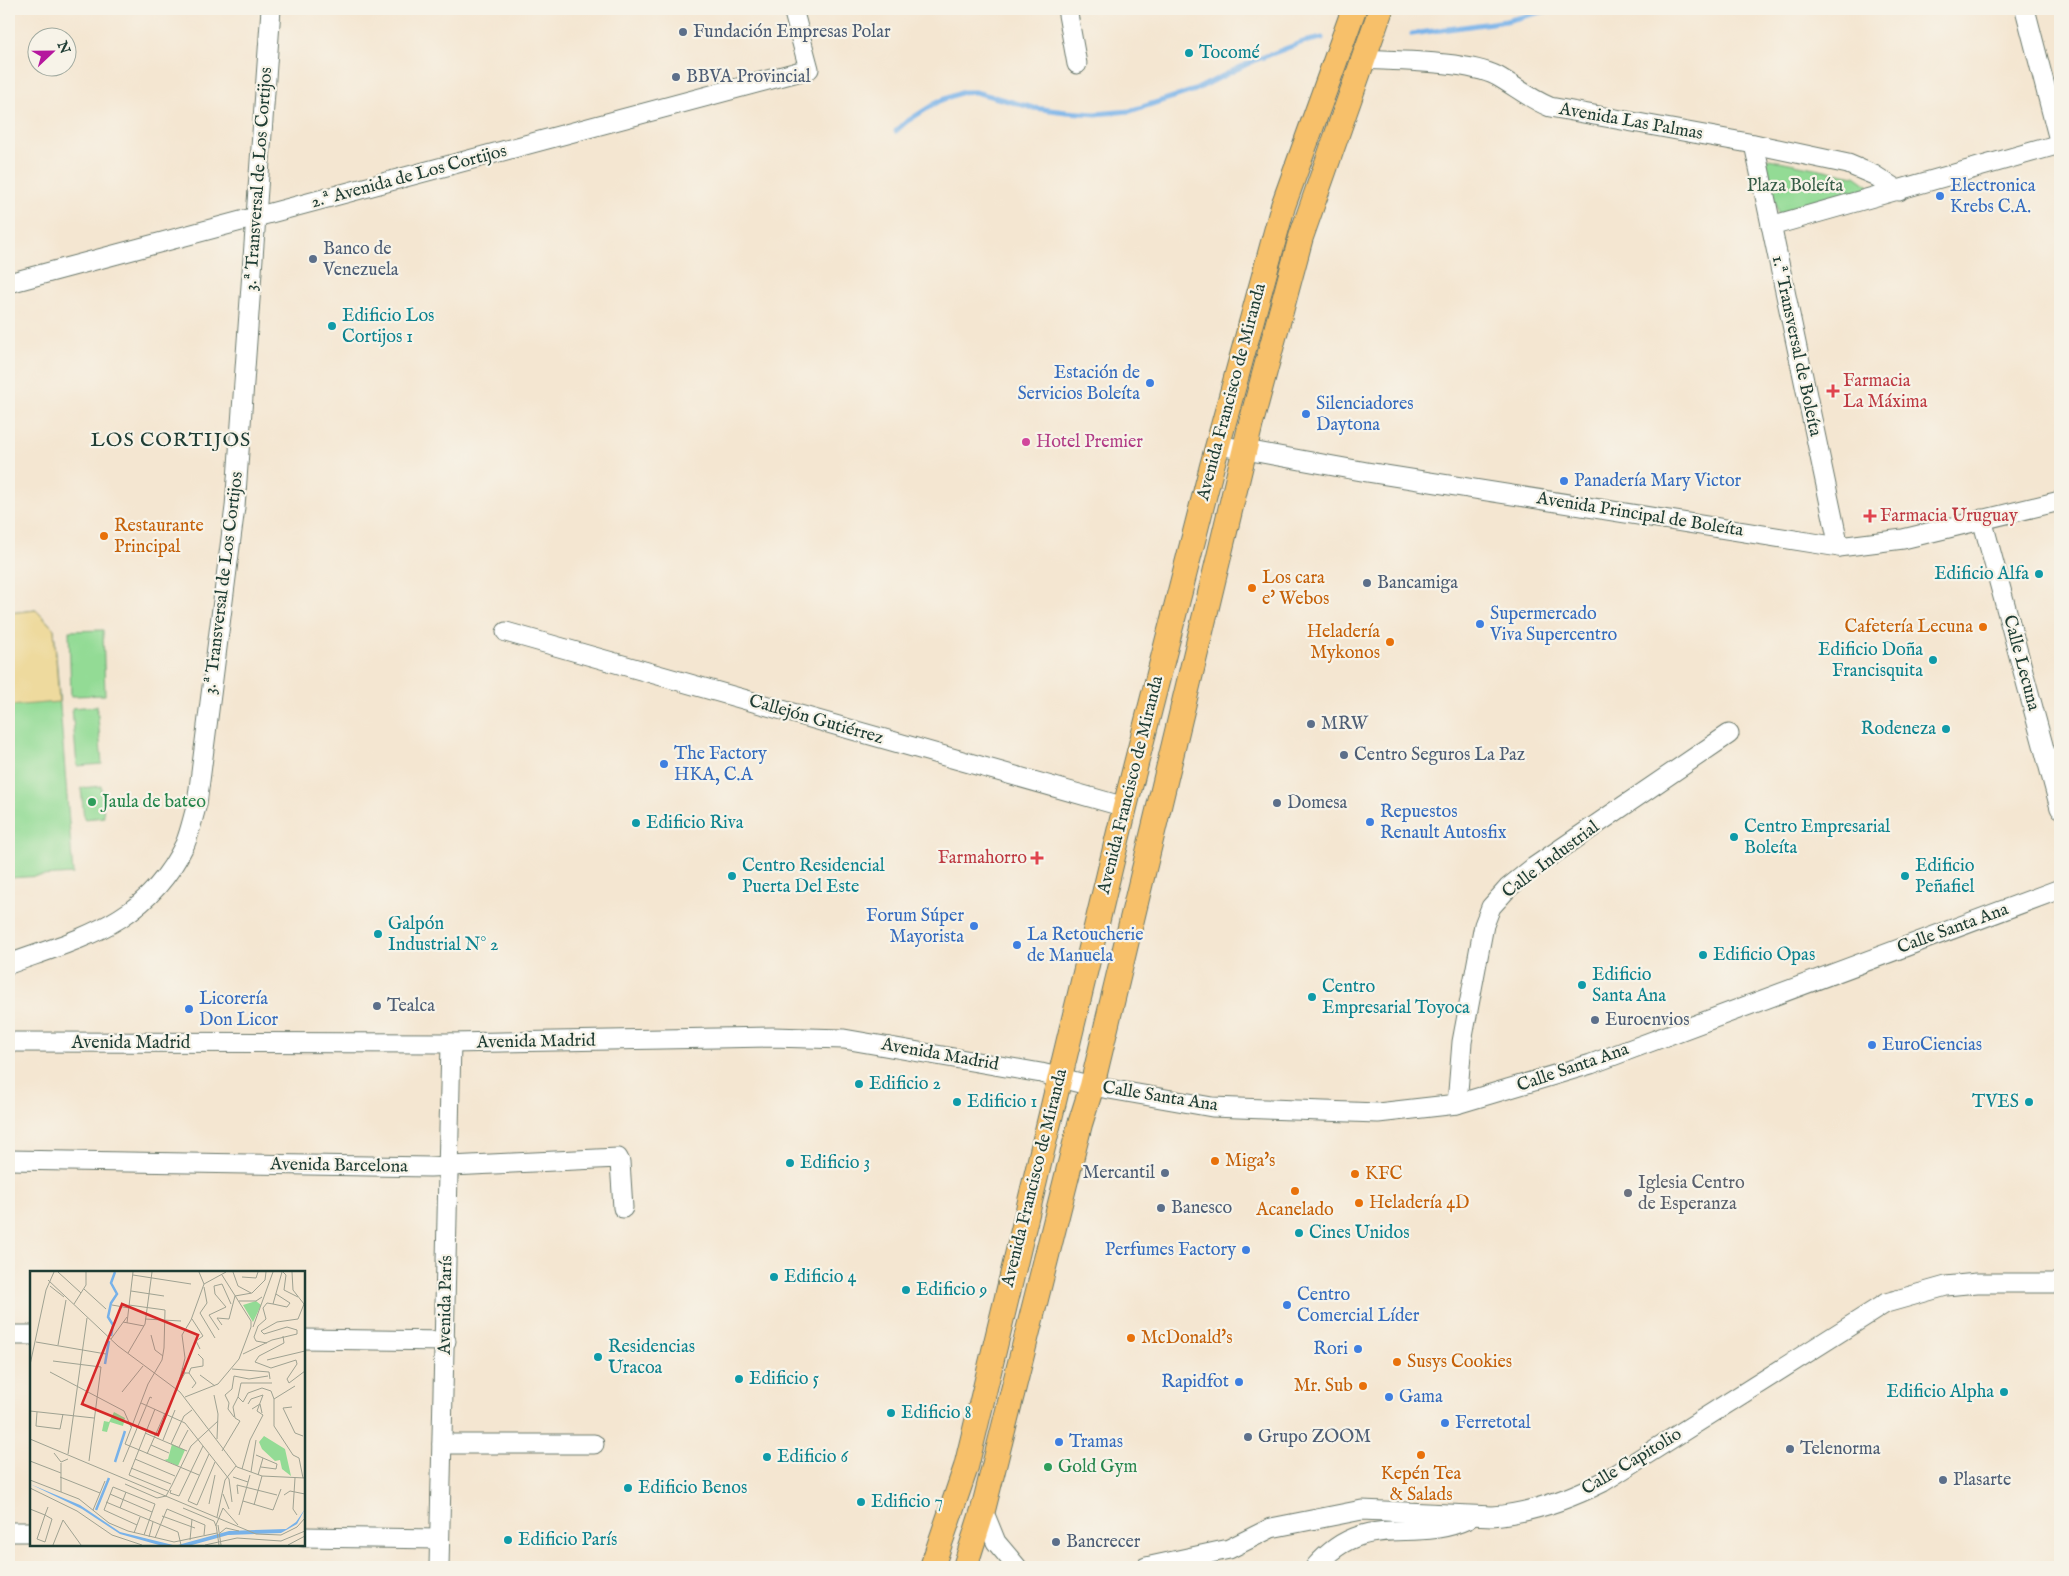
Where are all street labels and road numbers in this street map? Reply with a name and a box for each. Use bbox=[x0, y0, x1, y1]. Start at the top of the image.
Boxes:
street label: 3.ª Transversal de Los Cortijos bbox=[240, 66, 278, 292]
street label: Avenida Las Palmas bbox=[1556, 98, 1705, 146]
street label: 2.ª Avenida de Los Cortijos bbox=[309, 140, 509, 214]
street label: 1.ª Transversal de Boleíta bbox=[1766, 253, 1826, 439]
street label: Avenida Francisco de Miranda bbox=[1192, 281, 1272, 504]
street label: 3.ª Transversal de Los Cortijos bbox=[199, 470, 249, 696]
street label: Avenida Principal de Boleíta bbox=[1534, 487, 1745, 543]
street label: Calle Lecuna bbox=[1997, 613, 2045, 714]
street label: Avenida Francisco de Miranda bbox=[1093, 673, 1169, 897]
street label: Callejón Gutiérrez bbox=[746, 690, 886, 750]
street label: Calle Industrial bbox=[1498, 816, 1604, 904]
street label: Calle Santa Ana bbox=[1894, 898, 2012, 960]
street label: Avenida Madrid bbox=[475, 1029, 596, 1055]
street label: Avenida Madrid bbox=[71, 1032, 191, 1055]
street label: Avenida Madrid bbox=[879, 1033, 1001, 1077]
street label: Calle Santa Ana bbox=[1514, 1038, 1632, 1098]
street label: Avenida Francisco de Miranda bbox=[997, 1066, 1073, 1290]
street label: Calle Santa Ana bbox=[1101, 1077, 1220, 1118]
street label: Avenida Barcelona bbox=[269, 1153, 408, 1179]
street label: Avenida París bbox=[434, 1255, 458, 1356]
street label: Calle Capitolio bbox=[1578, 1423, 1687, 1501]

